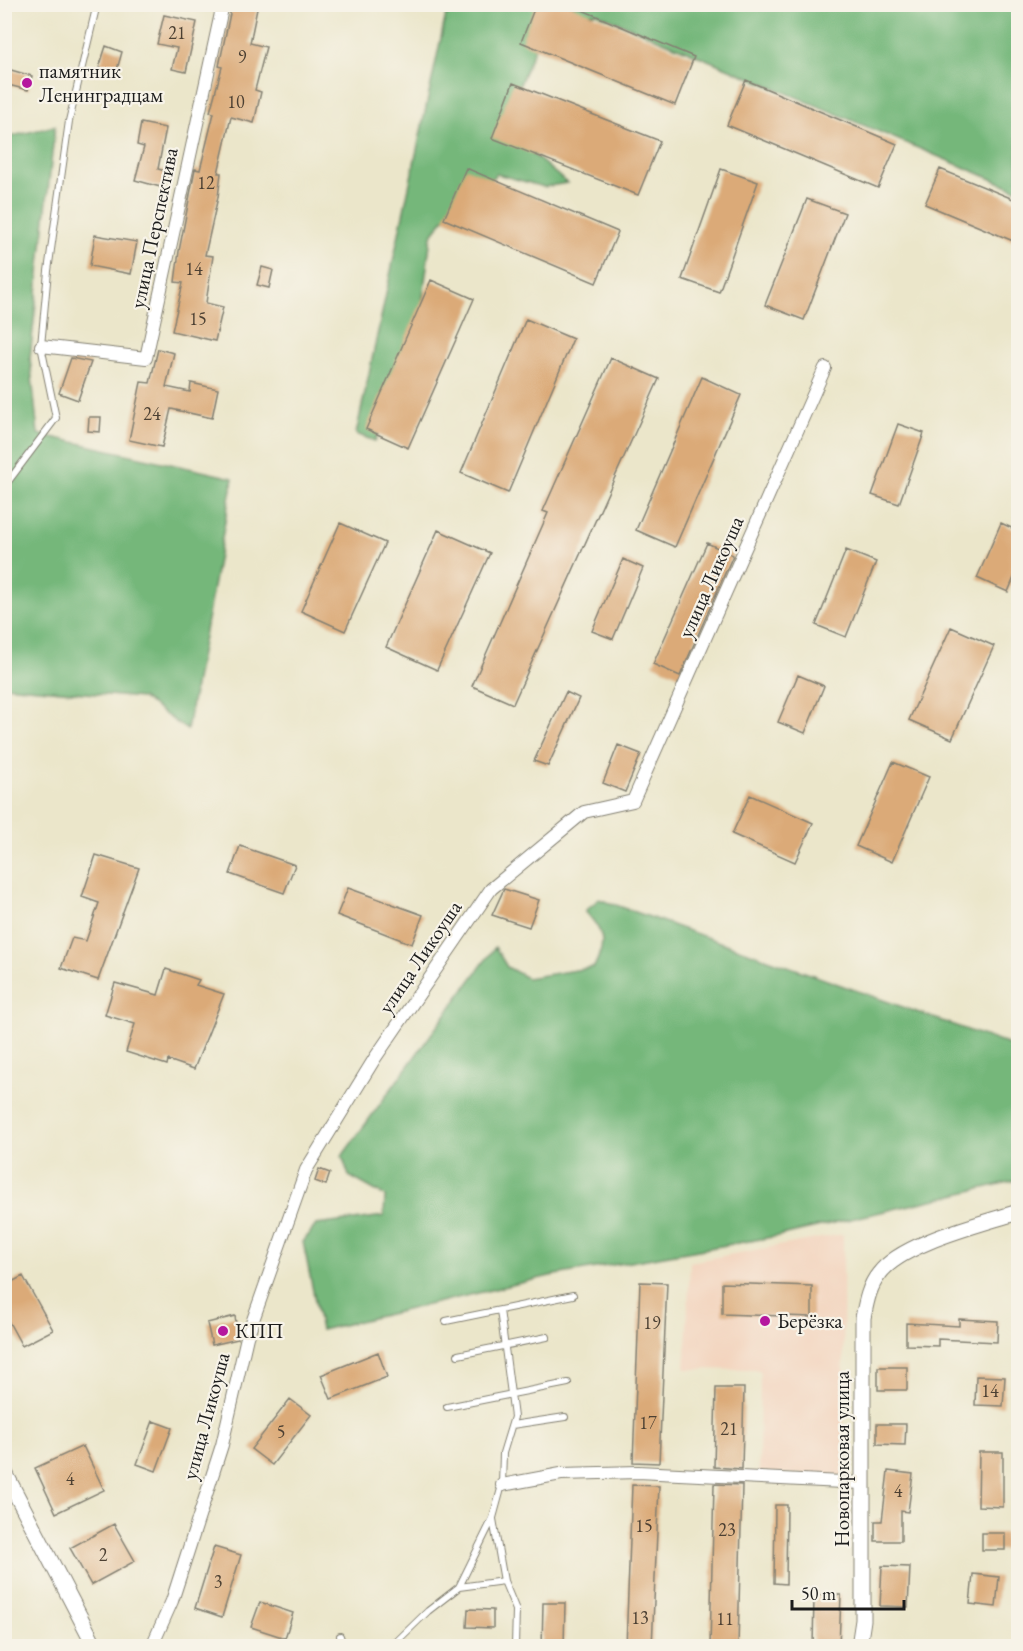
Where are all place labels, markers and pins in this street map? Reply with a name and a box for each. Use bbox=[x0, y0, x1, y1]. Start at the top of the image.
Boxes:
place label: памятник Ленинградцам bbox=[39, 57, 163, 108]
marker: памятник Ленинградцам bbox=[20, 76, 34, 90]
place label: Берёзка bbox=[777, 1307, 843, 1334]
marker: Берёзка bbox=[758, 1314, 772, 1328]
place label: КПП bbox=[235, 1317, 284, 1344]
marker: КПП bbox=[216, 1324, 230, 1338]

